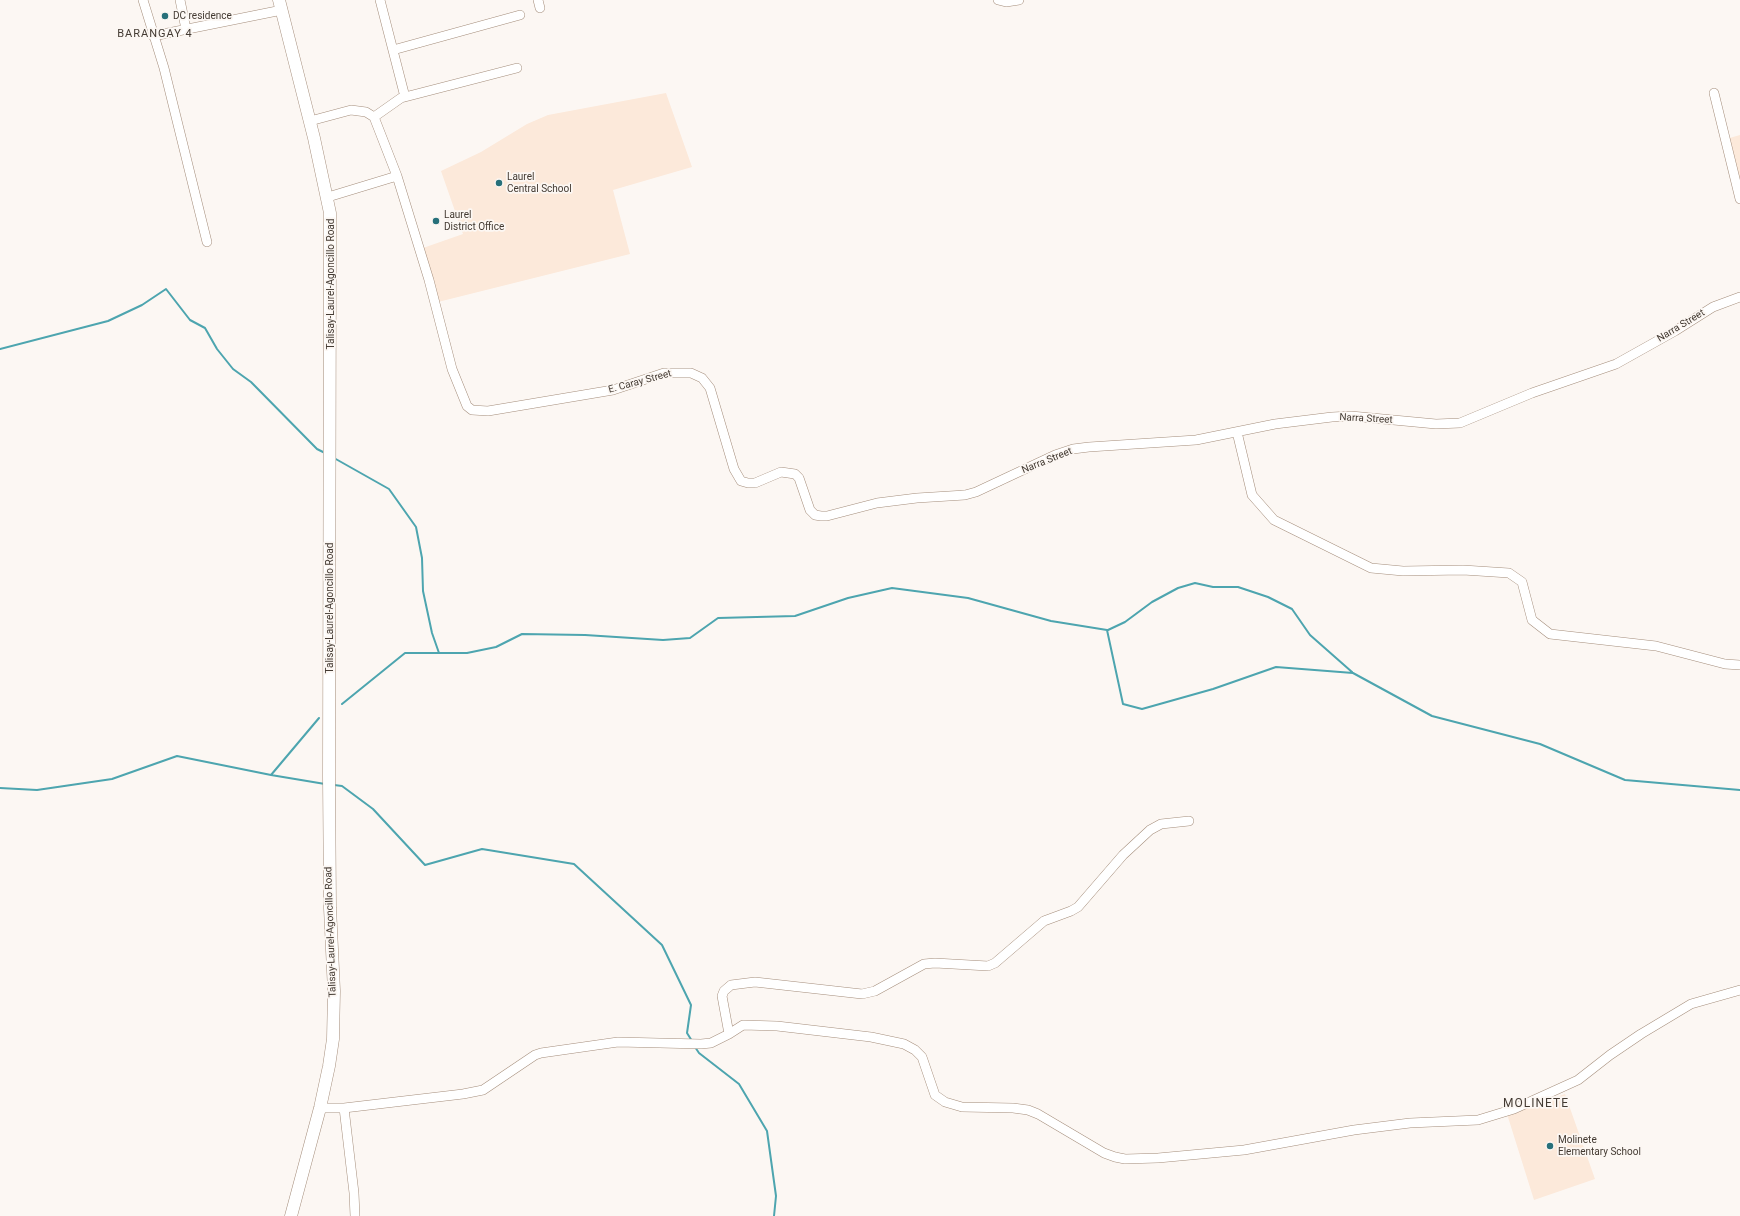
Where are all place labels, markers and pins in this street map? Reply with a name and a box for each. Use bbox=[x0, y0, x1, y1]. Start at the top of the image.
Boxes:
place label: DC residence bbox=[173, 10, 232, 22]
marker: DC residence bbox=[160, 11, 170, 21]
place label: Laurel Central School bbox=[507, 171, 572, 194]
marker: Laurel Central School bbox=[494, 178, 504, 188]
place label: Laurel District Office bbox=[444, 209, 504, 232]
marker: Laurel District Office bbox=[431, 216, 441, 226]
place label: Molinete Elementary School bbox=[1558, 1134, 1641, 1158]
marker: Molinete Elementary School bbox=[1545, 1141, 1555, 1151]

